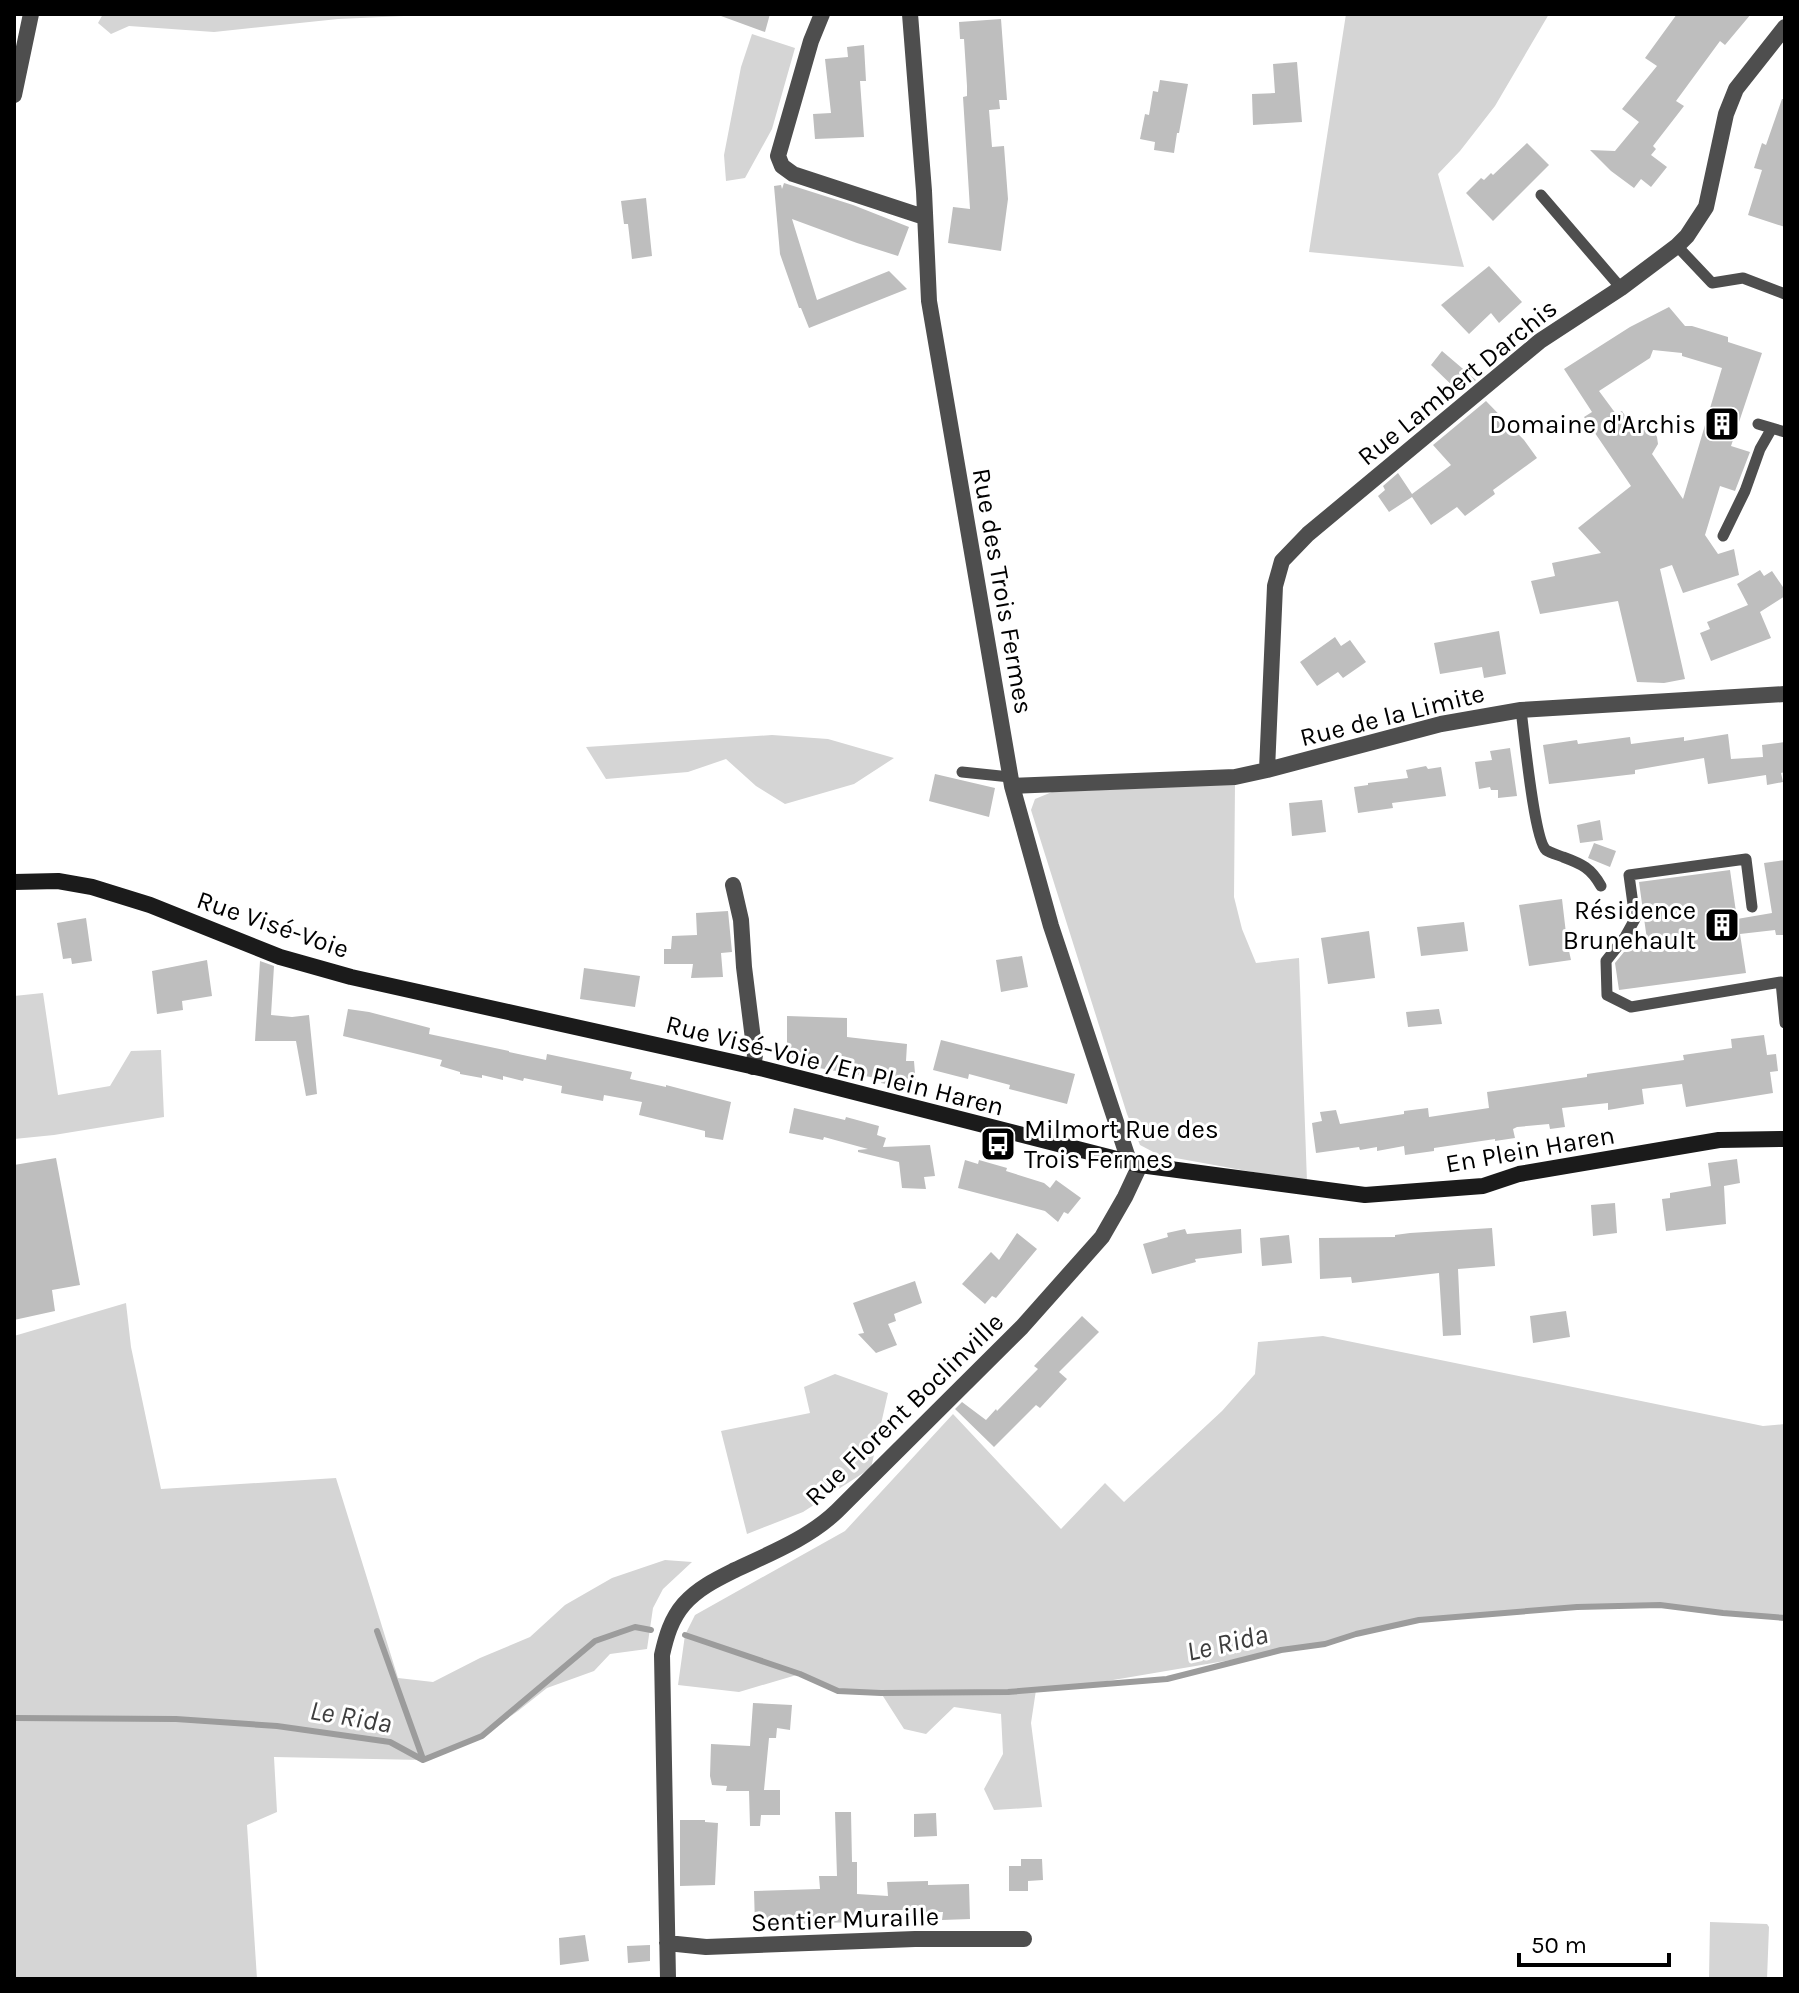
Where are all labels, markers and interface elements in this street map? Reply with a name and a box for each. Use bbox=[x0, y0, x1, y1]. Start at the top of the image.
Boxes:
street label: Rue Lambert Darchis bbox=[1351, 292, 1563, 472]
building icon: Domaine d'Archis bbox=[1703, 405, 1741, 443]
place label: Domaine d'Archis bbox=[1489, 409, 1696, 440]
street label: Rue des Trois Fermes bbox=[966, 466, 1039, 716]
street label: Rue de la Limite bbox=[1297, 678, 1488, 753]
street label: Rue Visé-Voie bbox=[193, 884, 353, 965]
place label: Résidence Brunehault bbox=[1563, 895, 1696, 956]
building icon: Résidence Brunehault bbox=[1703, 906, 1741, 944]
street label: Rue Visé-Voie /En Plein Haren bbox=[663, 1008, 1007, 1123]
place label: Milmort Rue des Trois Fermes bbox=[1024, 1114, 1219, 1175]
street label: En Plein Haren bbox=[1443, 1119, 1617, 1180]
bus stop icon: Milmort Rue des Trois Fermes bbox=[979, 1125, 1017, 1163]
street label: Rue Florent Boclinville bbox=[799, 1307, 1010, 1512]
water label: Le Rida bbox=[1183, 1617, 1271, 1668]
water label: Le Rida bbox=[307, 1693, 395, 1740]
street label: Sentier Muraille bbox=[750, 1901, 940, 1938]
scale bar bbox=[1519, 1917, 1669, 1967]
text: 50 m bbox=[1531, 1931, 1587, 1959]

